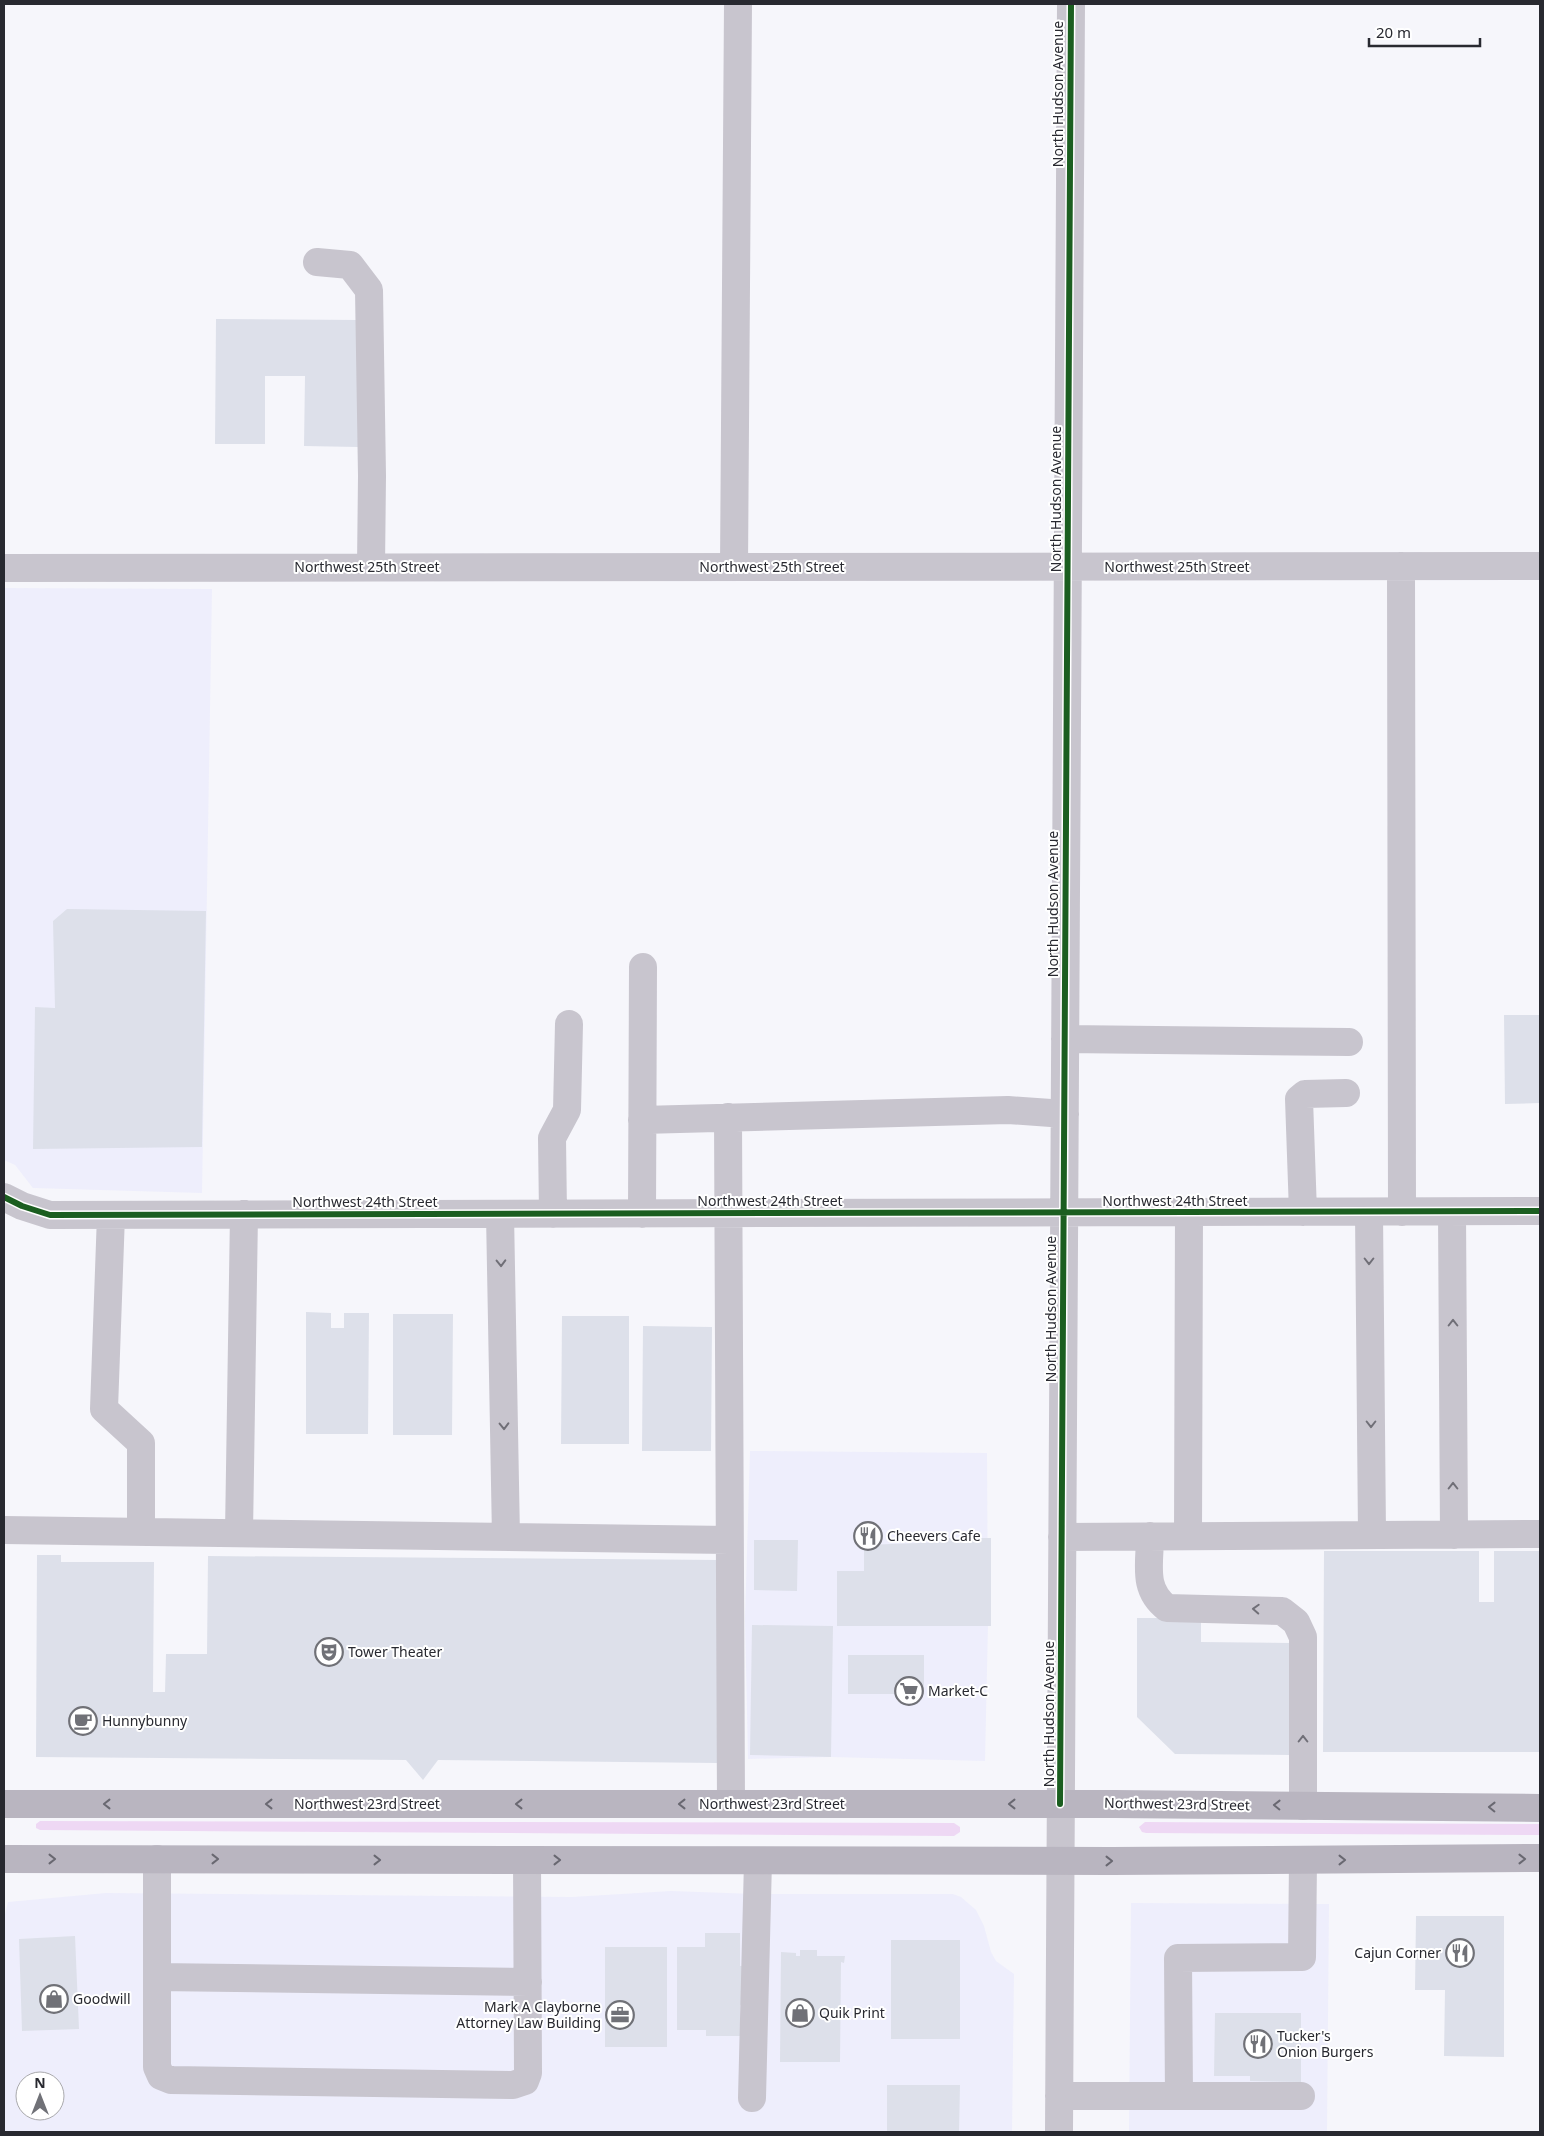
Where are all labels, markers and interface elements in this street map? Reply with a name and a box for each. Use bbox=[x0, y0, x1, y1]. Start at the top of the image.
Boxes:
scale bar bbox=[1369, 15, 1480, 47]
street label: North Hudson Avenue bbox=[1048, 21, 1067, 167]
text: 20 m bbox=[1376, 22, 1411, 42]
street label: North Hudson Avenue bbox=[1046, 426, 1065, 572]
street label: Northwest 25th Street bbox=[294, 557, 440, 576]
street label: Northwest 25th Street bbox=[699, 557, 845, 576]
street label: Northwest 25th Street bbox=[1104, 557, 1250, 576]
street label: North Hudson Avenue bbox=[1043, 831, 1062, 977]
street label: Northwest 24th Street bbox=[697, 1191, 843, 1210]
street label: Northwest 24th Street bbox=[1102, 1191, 1248, 1210]
street label: Northwest 24th Street bbox=[292, 1192, 438, 1211]
street label: North Hudson Avenue bbox=[1041, 1236, 1060, 1382]
one-way arrow bbox=[1364, 1258, 1374, 1265]
one-way arrow bbox=[496, 1260, 506, 1267]
one-way arrow bbox=[1448, 1319, 1458, 1327]
one-way arrow bbox=[1366, 1420, 1376, 1428]
one-way arrow bbox=[499, 1422, 509, 1430]
one-way arrow bbox=[1448, 1482, 1458, 1490]
restaurant icon: Cheevers Cafe bbox=[853, 1521, 883, 1551]
place label: Cheevers Cafe bbox=[887, 1526, 981, 1545]
one-way arrow bbox=[1252, 1604, 1260, 1615]
theatre icon: Tower Theater bbox=[314, 1637, 344, 1667]
street label: North Hudson Avenue bbox=[1039, 1641, 1058, 1787]
place label: Tower Theater bbox=[348, 1642, 442, 1661]
supermarket icon: Market-C bbox=[894, 1676, 924, 1706]
place label: Market-C bbox=[928, 1681, 988, 1700]
cafe icon: Hunnybunny bbox=[68, 1706, 98, 1736]
place label: Hunnybunny bbox=[102, 1711, 188, 1730]
one-way arrow bbox=[1298, 1735, 1308, 1743]
street label: Northwest 23rd Street bbox=[1104, 1793, 1250, 1814]
street label: Northwest 23rd Street bbox=[294, 1794, 440, 1813]
street label: Northwest 23rd Street bbox=[699, 1794, 845, 1813]
one-way arrow bbox=[103, 1799, 110, 1809]
one-way arrow bbox=[265, 1799, 273, 1809]
one-way arrow bbox=[515, 1799, 523, 1809]
one-way arrow bbox=[678, 1799, 686, 1809]
one-way arrow bbox=[1007, 1799, 1015, 1809]
one-way arrow bbox=[1272, 1800, 1280, 1810]
one-way arrow bbox=[1487, 1802, 1495, 1812]
one-way arrow bbox=[1518, 1853, 1526, 1864]
one-way arrow bbox=[49, 1854, 57, 1864]
one-way arrow bbox=[212, 1854, 219, 1864]
one-way arrow bbox=[374, 1855, 382, 1865]
one-way arrow bbox=[554, 1855, 562, 1865]
one-way arrow bbox=[1338, 1855, 1346, 1865]
one-way arrow bbox=[1106, 1856, 1113, 1866]
restaurant icon: Cajun Corner bbox=[1445, 1938, 1475, 1968]
place label: Cajun Corner bbox=[1354, 1943, 1441, 1962]
shop icon: Goodwill bbox=[39, 1984, 69, 2014]
place label: Goodwill bbox=[73, 1989, 131, 2008]
place label: Mark A Clayborne Attorney Law Building bbox=[456, 1997, 601, 2032]
shop icon: Quik Print bbox=[785, 1998, 815, 2028]
office icon: Mark A Clayborne Attorney Law Building bbox=[605, 2000, 635, 2030]
place label: Quik Print bbox=[819, 2003, 885, 2022]
place label: Tucker's Onion Burgers bbox=[1277, 2026, 1374, 2061]
restaurant icon: Tucker's Onion Burgers bbox=[1243, 2029, 1273, 2059]
north arrow bbox=[15, 2071, 65, 2121]
text: N bbox=[34, 2073, 46, 2092]

